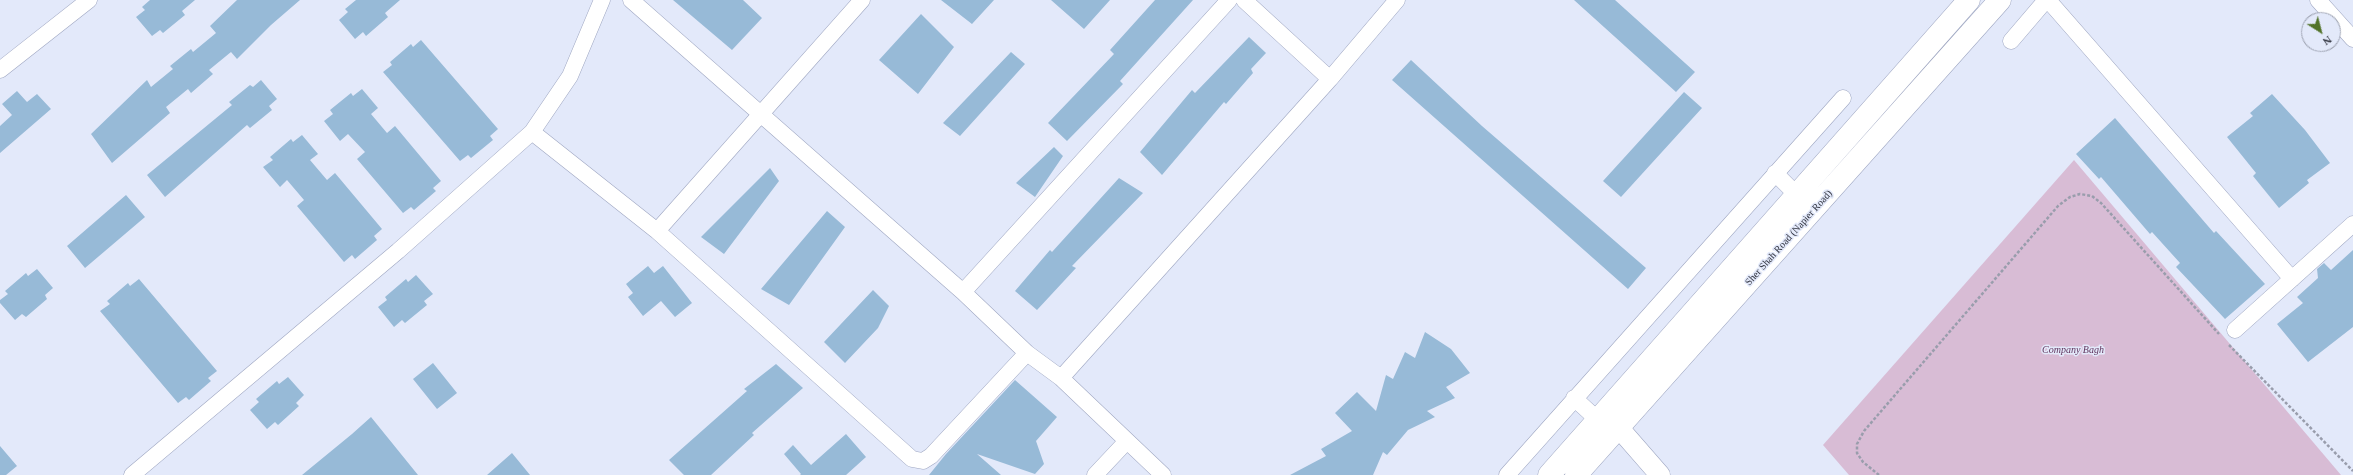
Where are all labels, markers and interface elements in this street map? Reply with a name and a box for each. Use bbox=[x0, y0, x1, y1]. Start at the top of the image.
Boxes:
north arrow bbox=[2301, 12, 2341, 52]
text: N bbox=[2321, 34, 2334, 48]
street label: Sher Shah Road (Napier Road) bbox=[1743, 188, 1835, 288]
park label: Company Bagh bbox=[2042, 344, 2104, 356]

